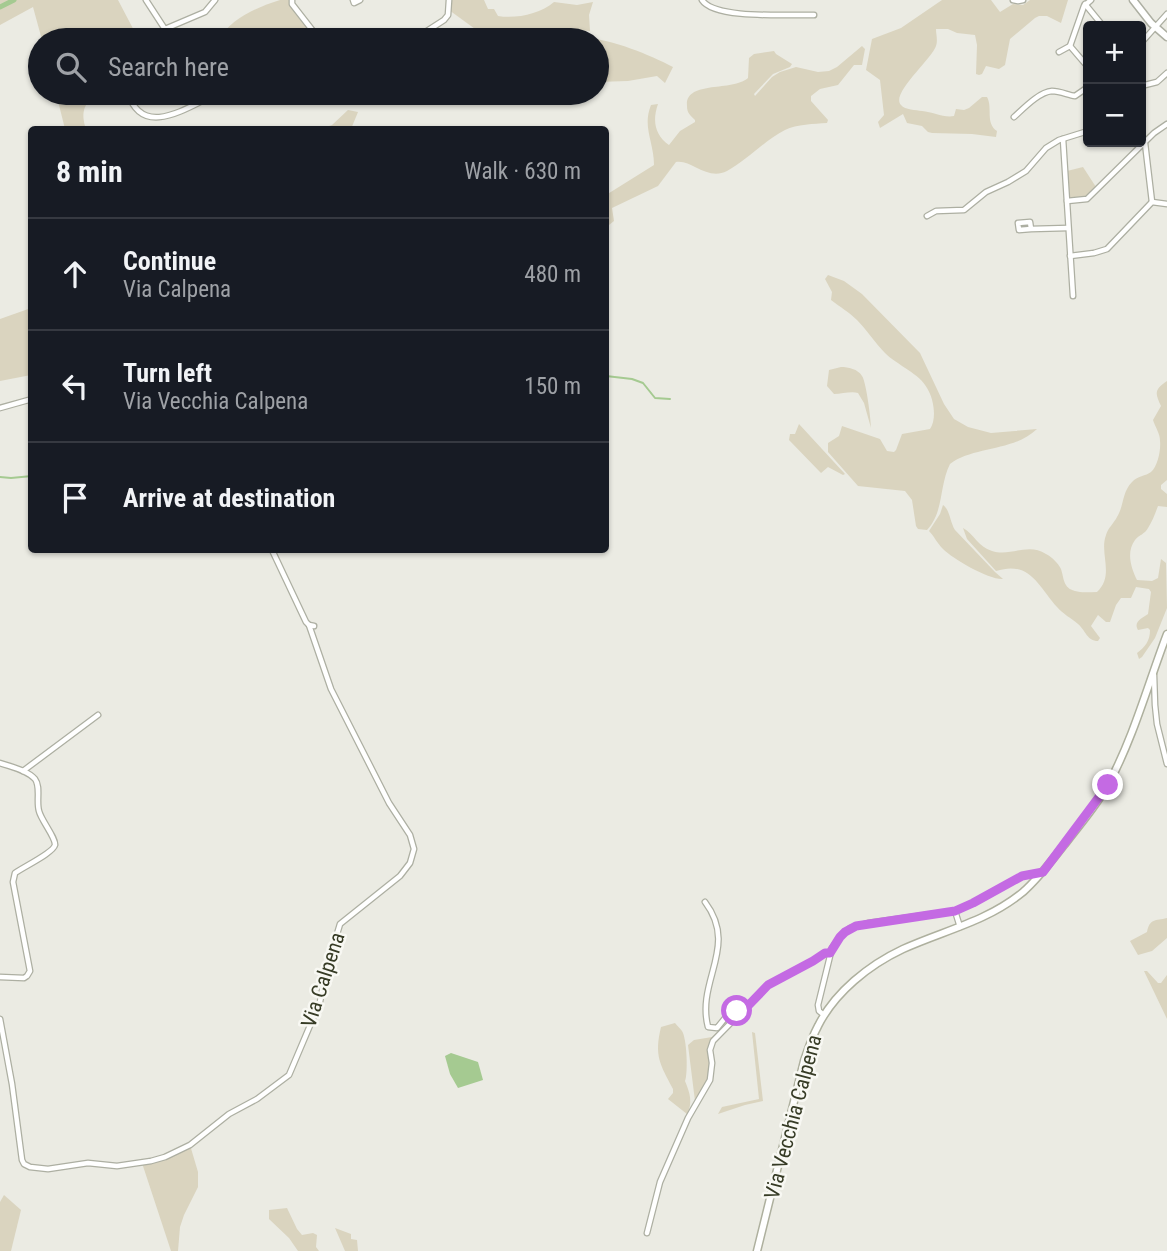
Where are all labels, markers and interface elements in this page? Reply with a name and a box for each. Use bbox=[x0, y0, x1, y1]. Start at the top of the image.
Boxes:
map controls bbox=[1083, 21, 1146, 147]
button: + bbox=[1083, 21, 1146, 84]
search box bbox=[28, 28, 609, 105]
icon: search bbox=[52, 48, 90, 86]
text: Search here bbox=[108, 52, 229, 82]
button: − bbox=[1083, 84, 1146, 147]
text: 8 min bbox=[56, 154, 123, 189]
text: Walk · 630 m bbox=[464, 158, 581, 185]
text: Continue bbox=[123, 246, 216, 276]
icon: ahead bbox=[56, 255, 94, 293]
text: 480 m bbox=[524, 261, 581, 288]
text: Via Calpena bbox=[123, 276, 231, 303]
text: Turn left bbox=[123, 358, 212, 388]
icon: left bbox=[56, 367, 94, 405]
text: 150 m bbox=[524, 373, 581, 400]
text: Via Vecchia Calpena bbox=[123, 388, 308, 415]
icon: arrive bbox=[56, 479, 94, 517]
text: Arrive at destination bbox=[123, 483, 335, 513]
route end bbox=[1092, 769, 1123, 800]
street label: Via Calpena bbox=[296, 929, 350, 1031]
route start bbox=[721, 995, 752, 1026]
street label: Via Vecchia Calpena bbox=[760, 1032, 826, 1202]

